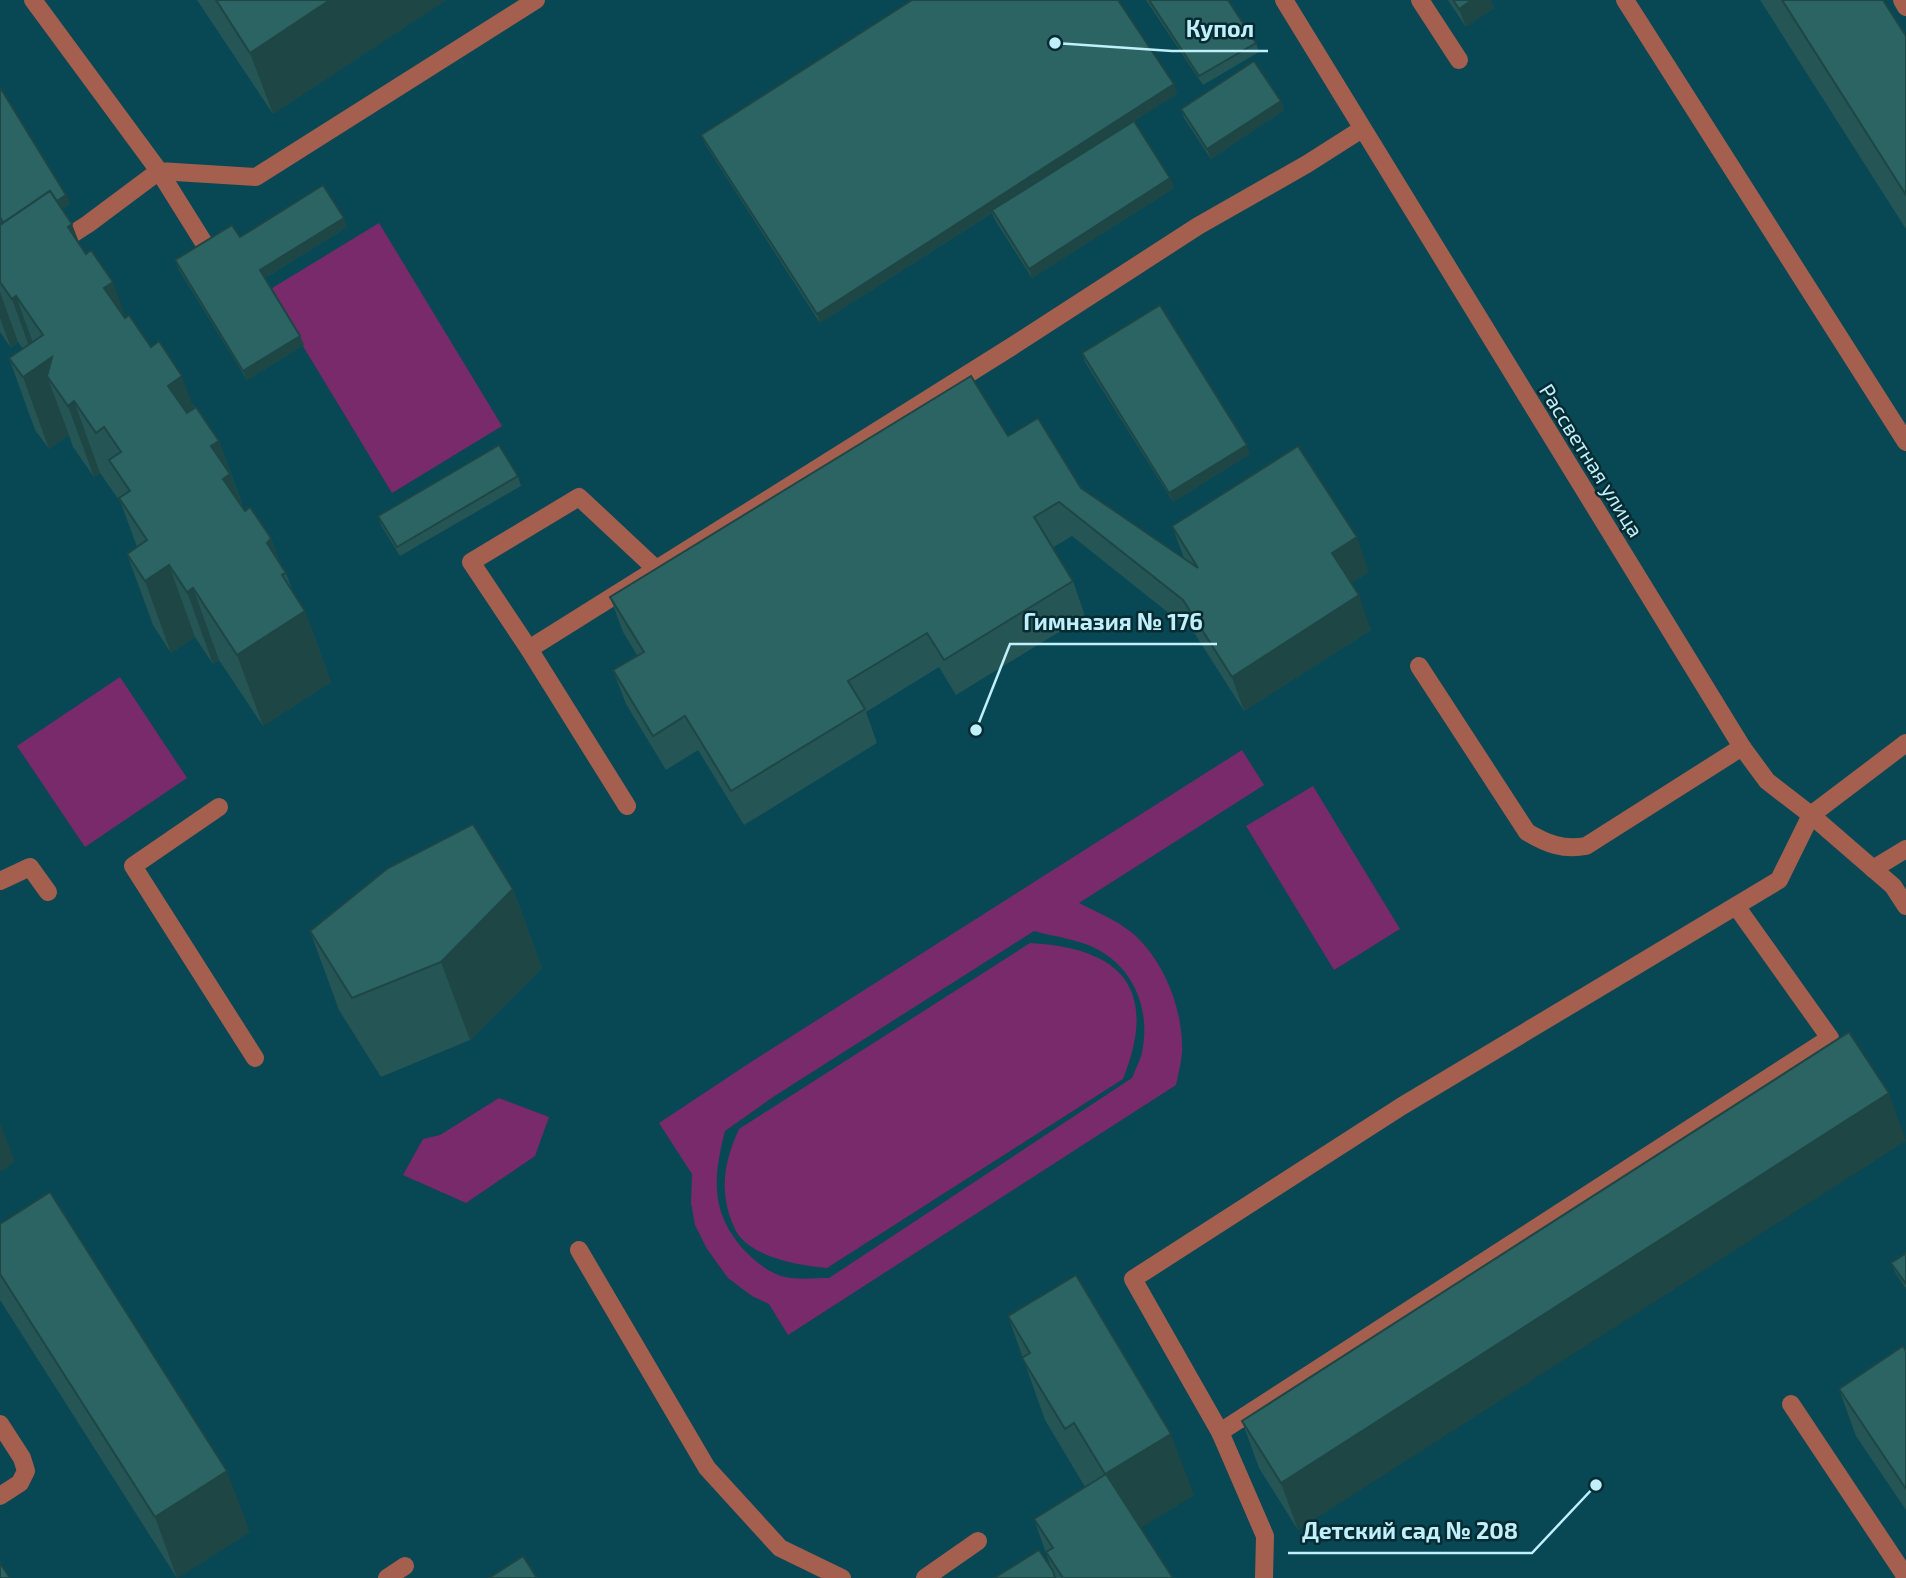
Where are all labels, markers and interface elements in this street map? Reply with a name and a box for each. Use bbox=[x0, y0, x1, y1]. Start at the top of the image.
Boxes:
callout: Купол bbox=[1172, 7, 1268, 51]
text: Купол bbox=[1186, 14, 1254, 42]
street label: Рассветная улица bbox=[1534, 379, 1649, 542]
callout: Гимназия № 176 bbox=[1010, 600, 1217, 644]
text: Гимназия № 176 bbox=[1023, 607, 1203, 635]
callout: Детский сад № 208 bbox=[1288, 1509, 1532, 1553]
text: Детский сад № 208 bbox=[1302, 1516, 1518, 1544]

